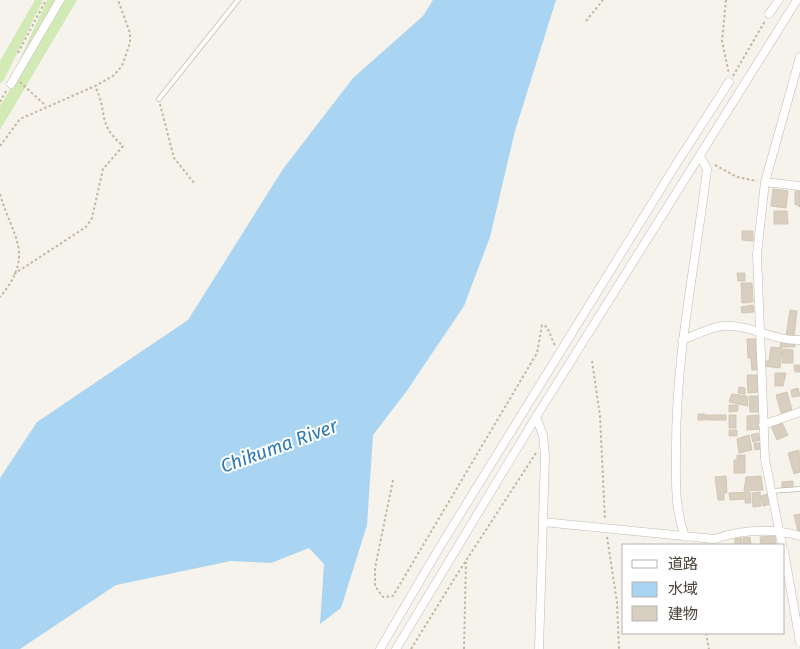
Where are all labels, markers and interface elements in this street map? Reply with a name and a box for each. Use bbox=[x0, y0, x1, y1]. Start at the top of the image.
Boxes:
water label: Chikuma River bbox=[217, 414, 341, 478]
legend bbox=[622, 544, 785, 634]
text: 道路 bbox=[668, 555, 698, 573]
text: 水域 bbox=[668, 580, 698, 598]
text: 建物 bbox=[668, 605, 698, 623]

